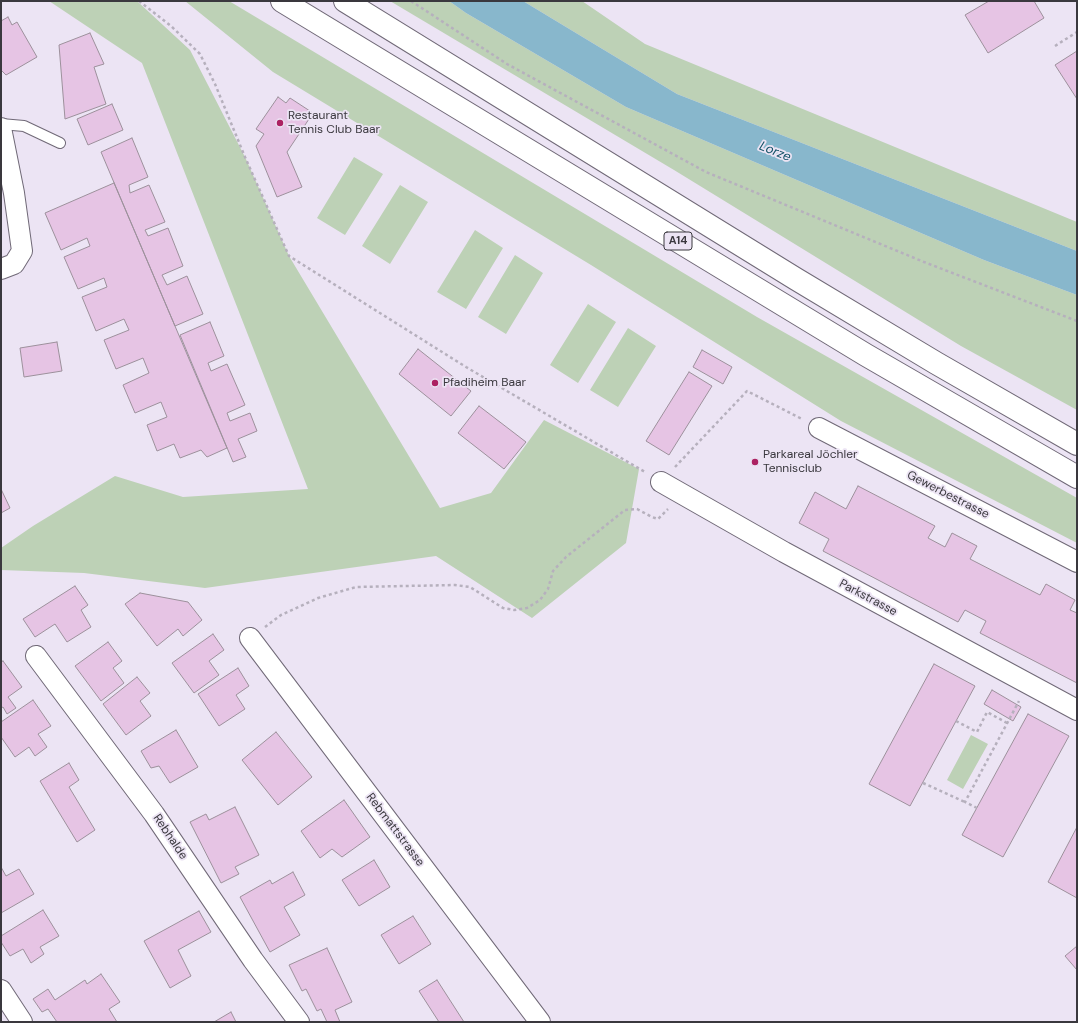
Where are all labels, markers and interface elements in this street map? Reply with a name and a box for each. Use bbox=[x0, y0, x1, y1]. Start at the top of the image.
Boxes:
place label: Restaurant Tennis Club Baar bbox=[288, 109, 380, 137]
marker: Restaurant Tennis Club Baar bbox=[275, 118, 285, 128]
water label: Lorze bbox=[757, 139, 793, 165]
road number: A14 bbox=[664, 232, 692, 250]
place label: Pfadiheim Baar bbox=[443, 376, 526, 390]
marker: Pfadiheim Baar bbox=[430, 378, 440, 388]
place label: Parkareal Jöchler Tennisclub bbox=[763, 448, 857, 476]
marker: Parkareal Jöchler Tennisclub bbox=[750, 457, 760, 467]
street label: Gewerbestrasse bbox=[904, 468, 992, 522]
street label: Parkstrasse bbox=[837, 577, 899, 619]
street label: Rebmattstrasse bbox=[363, 791, 427, 869]
street label: Rebhalde bbox=[150, 812, 190, 862]

